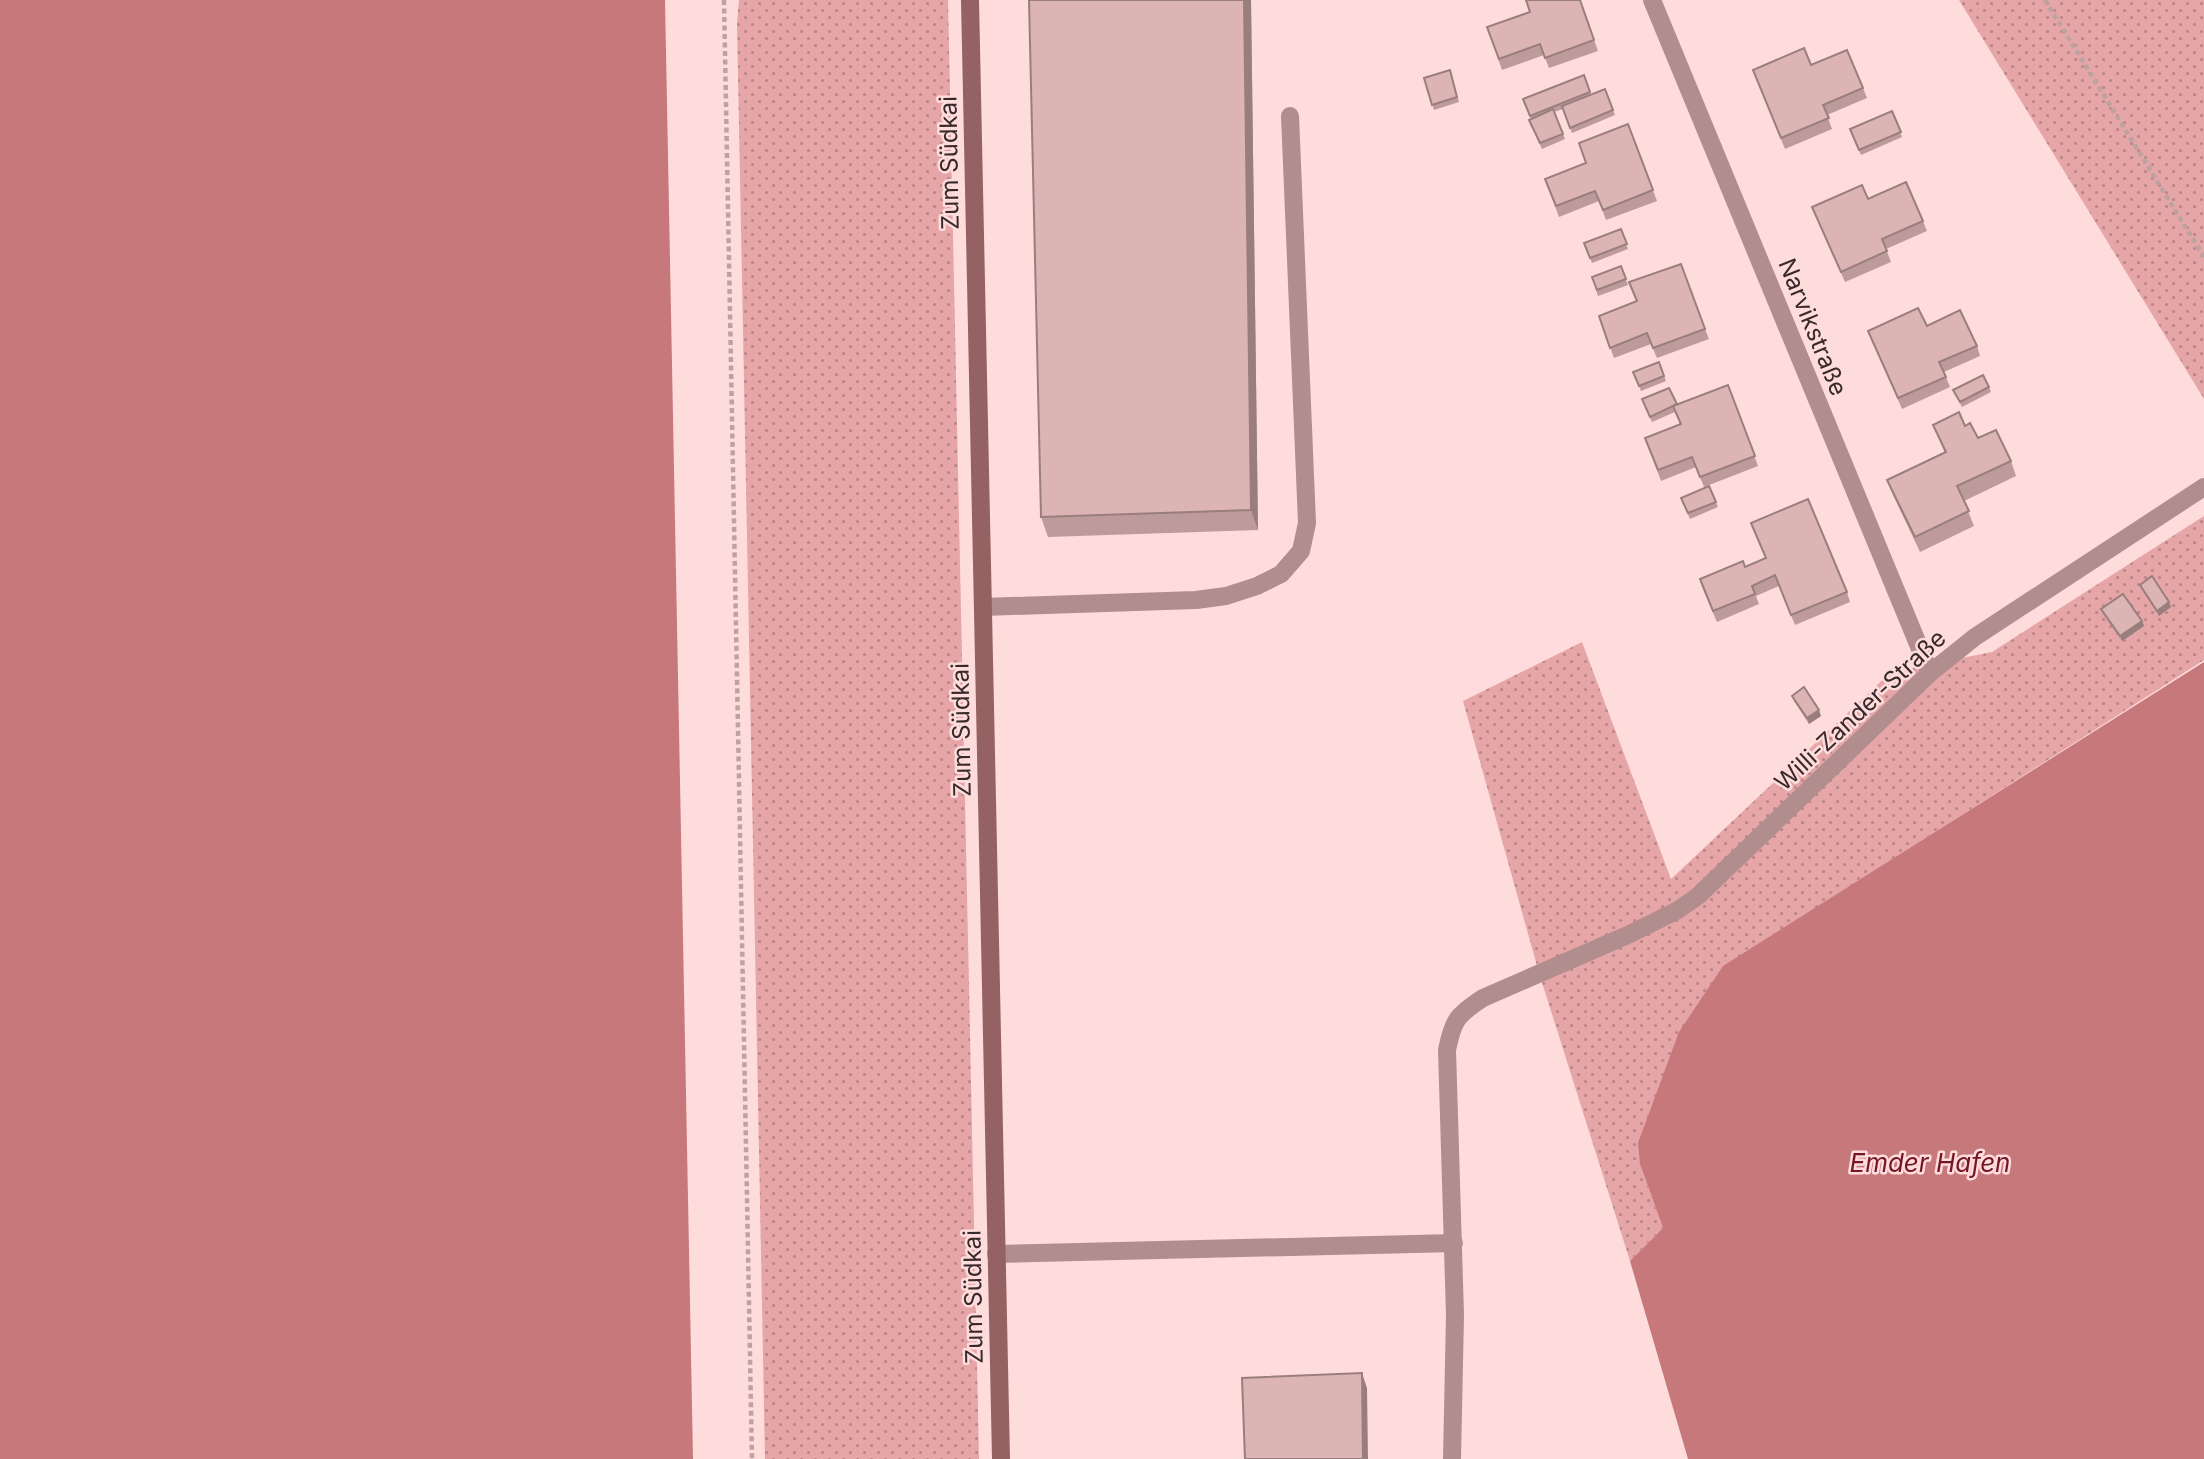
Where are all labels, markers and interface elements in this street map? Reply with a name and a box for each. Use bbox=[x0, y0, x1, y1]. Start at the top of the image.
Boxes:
street label: Zum Südkai bbox=[933, 96, 965, 230]
street label: Narvikstraße bbox=[1772, 254, 1854, 400]
street label: Willi-Zander-Straße bbox=[1769, 623, 1951, 797]
street label: Zum Südkai bbox=[945, 663, 977, 797]
water label: Emder Hafen bbox=[1850, 1147, 2011, 1178]
street label: Zum Südkai bbox=[957, 1230, 989, 1364]

